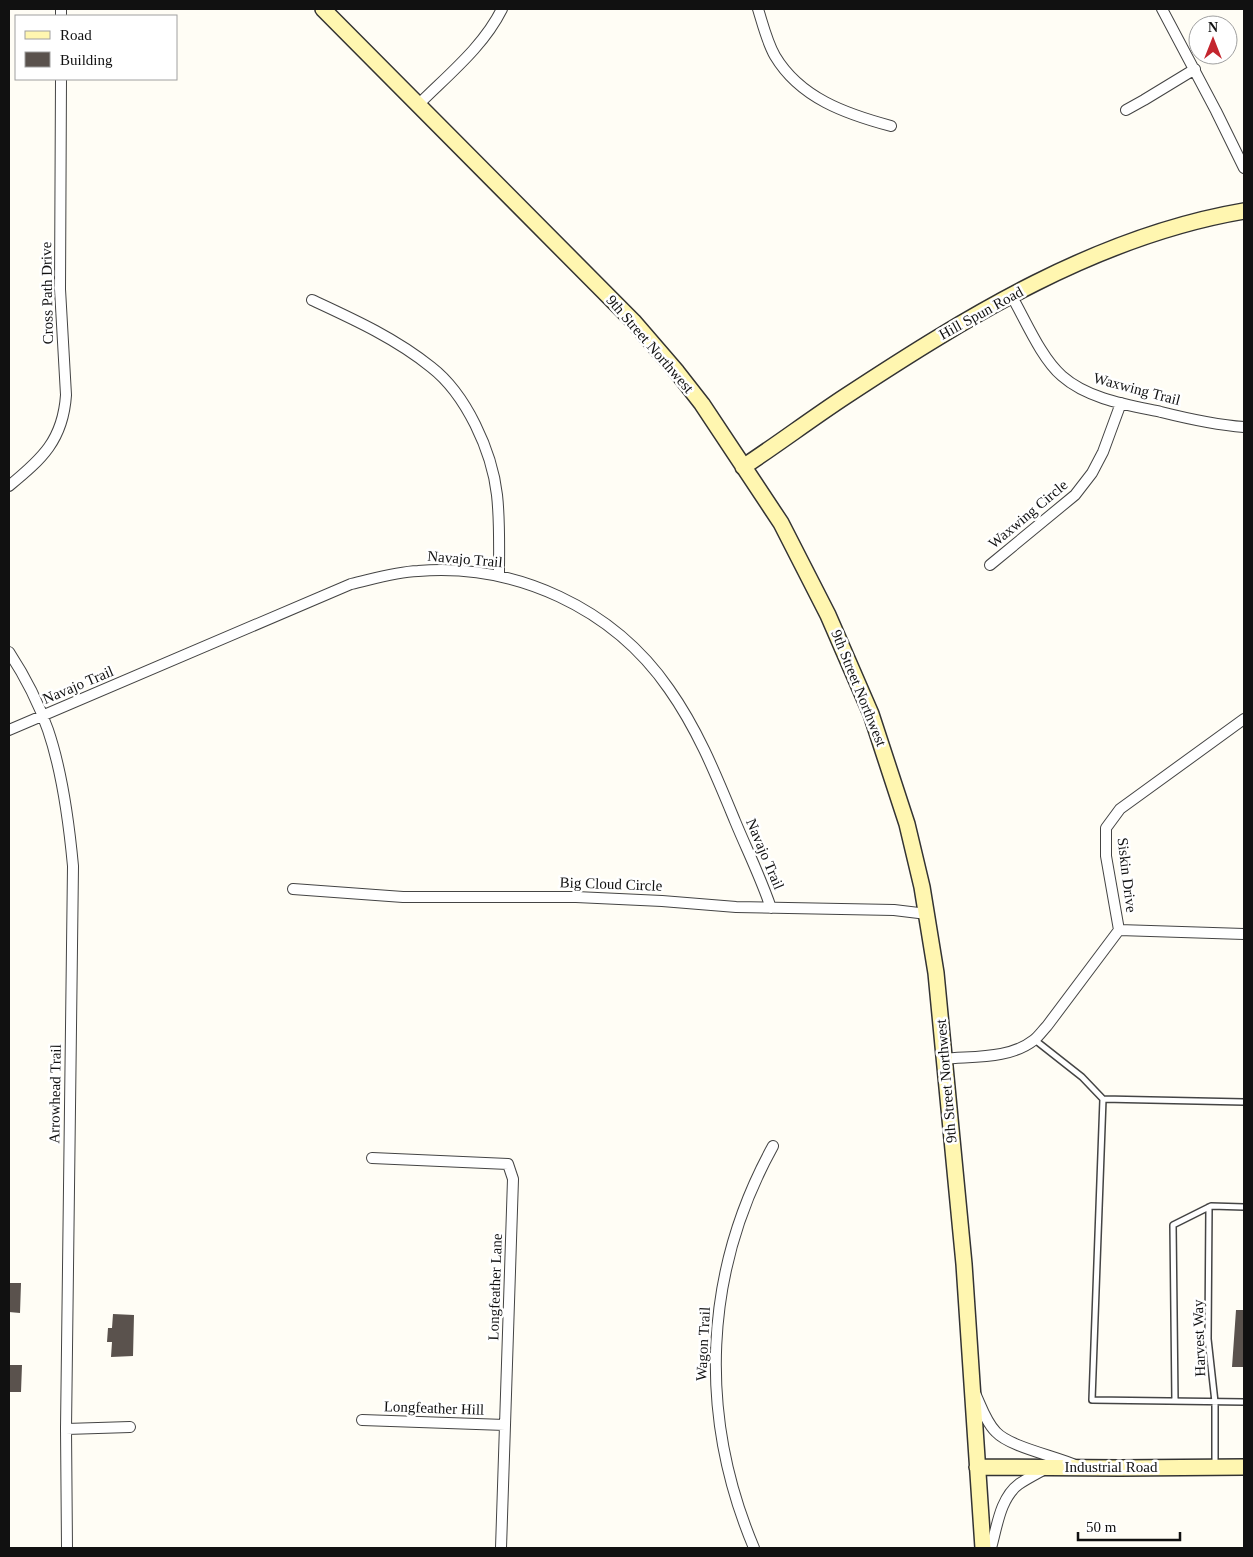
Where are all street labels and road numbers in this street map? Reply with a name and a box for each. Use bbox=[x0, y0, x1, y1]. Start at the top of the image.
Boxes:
street label: Cross Path Drive bbox=[38, 241, 56, 344]
street label: Hill Spun Road bbox=[936, 283, 1026, 343]
street label: 9th Street Northwest bbox=[603, 292, 697, 397]
street label: Waxwing Trail bbox=[1092, 370, 1182, 408]
street label: Waxwing Circle bbox=[986, 476, 1071, 551]
street label: Navajo Trail bbox=[427, 548, 503, 570]
street label: 9th Street Northwest bbox=[828, 627, 890, 749]
street label: Navajo Trail bbox=[40, 663, 116, 707]
street label: Navajo Trail bbox=[743, 816, 787, 892]
street label: Siskin Drive bbox=[1114, 837, 1140, 914]
street label: Big Cloud Circle bbox=[560, 874, 663, 894]
street label: 9th Street Northwest bbox=[933, 1018, 959, 1144]
street label: Arrowhead Trail bbox=[46, 1044, 64, 1144]
street label: Longfeather Lane bbox=[485, 1233, 505, 1341]
street label: Harvest Way bbox=[1190, 1299, 1208, 1377]
street label: Wagon Trail bbox=[693, 1307, 713, 1381]
street label: Longfeather Hill bbox=[384, 1398, 484, 1418]
street label: Industrial Road bbox=[1065, 1459, 1158, 1475]

